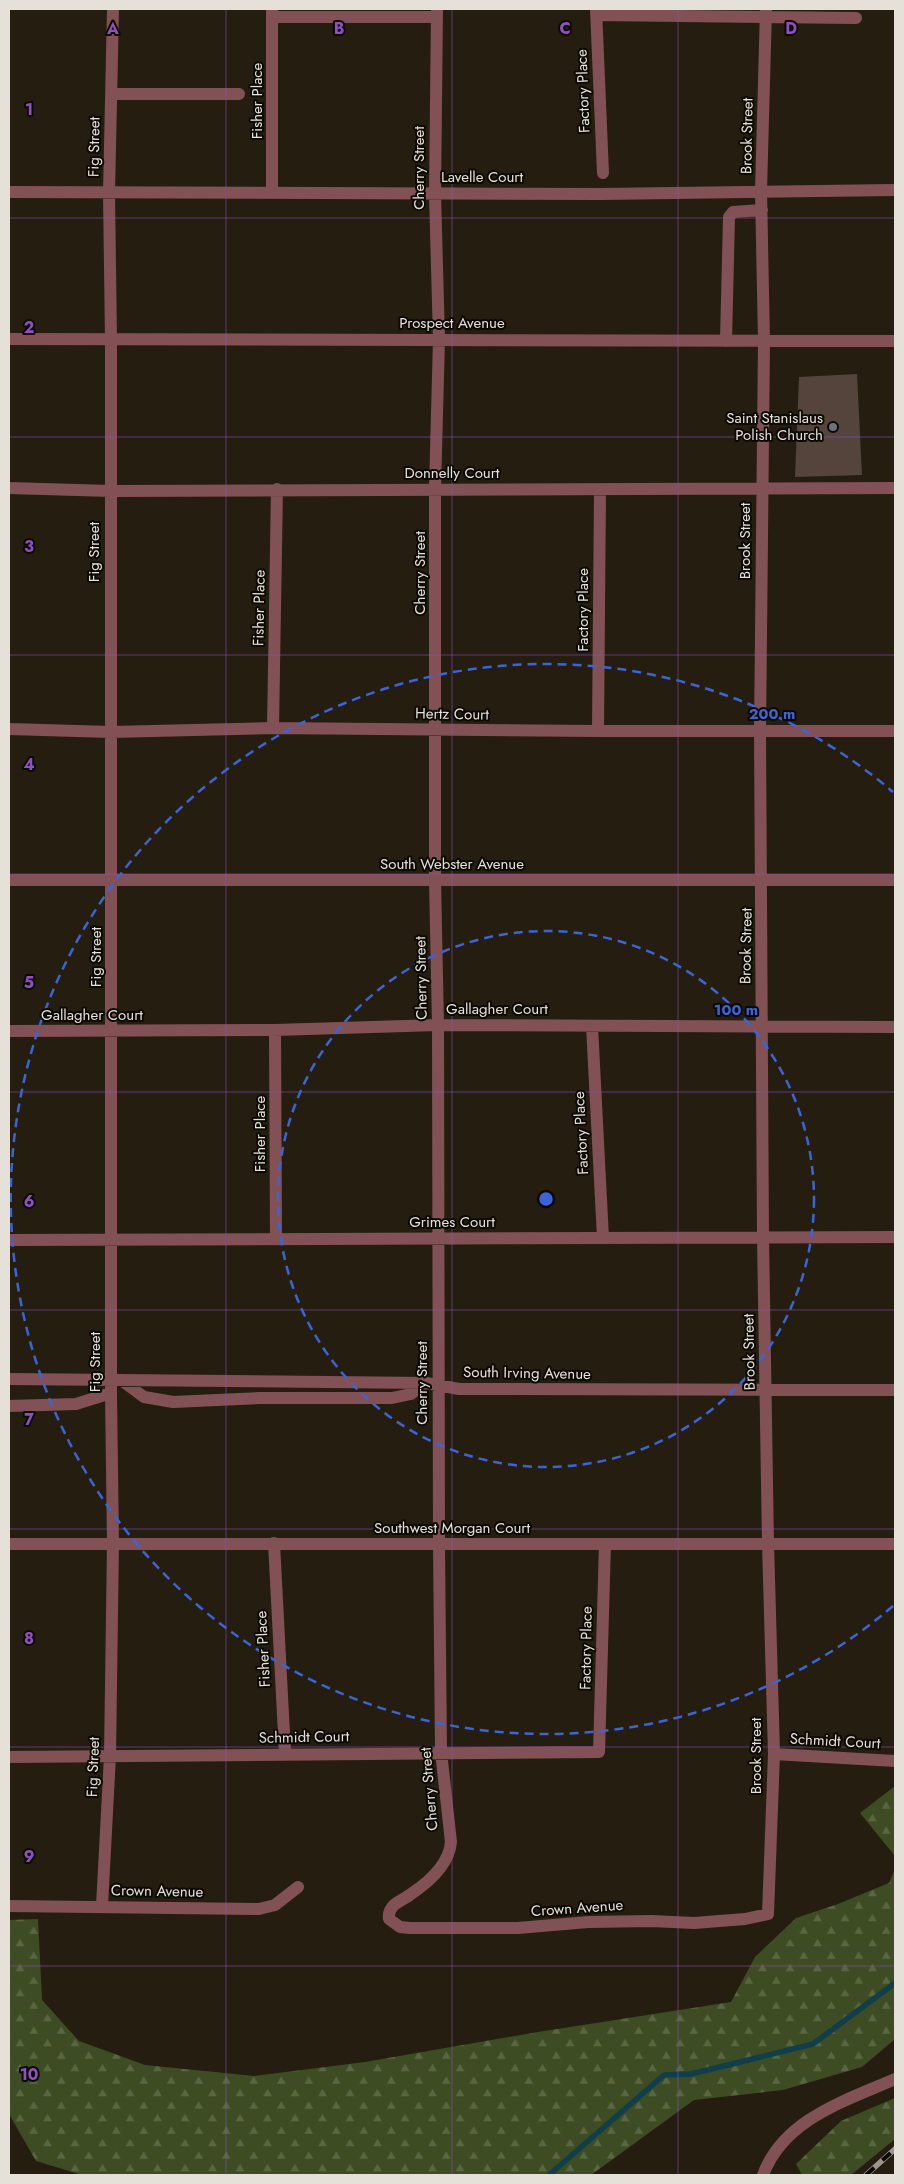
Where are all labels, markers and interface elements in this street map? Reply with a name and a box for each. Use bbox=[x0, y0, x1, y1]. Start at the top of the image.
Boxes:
text: A bbox=[106, 17, 119, 40]
text: B bbox=[334, 17, 344, 40]
text: C bbox=[559, 17, 571, 40]
text: D bbox=[785, 17, 797, 40]
street label: Factory Place bbox=[571, 49, 595, 133]
street label: Fisher Place bbox=[246, 62, 268, 139]
street label: Brook Street bbox=[735, 97, 759, 174]
text: 1 bbox=[25, 98, 33, 121]
street label: Fig Street bbox=[82, 116, 106, 177]
street label: Cherry Street bbox=[408, 126, 430, 210]
street label: Lavelle Court bbox=[441, 166, 523, 188]
street label: Prospect Avenue bbox=[399, 312, 505, 334]
text: 2 bbox=[24, 316, 34, 339]
place label: Saint Stanislaus Polish Church bbox=[726, 407, 823, 446]
marker: Saint Stanislaus Polish Church bbox=[827, 421, 839, 433]
street label: Donnelly Court bbox=[405, 462, 500, 484]
street label: Brook Street bbox=[734, 502, 756, 579]
street label: Fig Street bbox=[83, 521, 105, 582]
street label: Cherry Street bbox=[409, 531, 431, 615]
text: 3 bbox=[24, 535, 34, 558]
street label: Factory Place bbox=[572, 568, 594, 652]
street label: Fisher Place bbox=[247, 569, 271, 646]
street label: Hertz Court bbox=[415, 702, 489, 726]
text: 200 m bbox=[749, 703, 795, 725]
text: 4 bbox=[23, 753, 35, 776]
street label: South Webster Avenue bbox=[380, 853, 524, 875]
street label: Brook Street bbox=[734, 907, 758, 984]
street label: Fig Street bbox=[85, 926, 107, 987]
street label: Cherry Street bbox=[409, 936, 433, 1020]
text: 5 bbox=[24, 971, 34, 994]
street label: Gallagher Court bbox=[446, 998, 548, 1020]
text: 100 m bbox=[714, 999, 758, 1021]
street label: Gallagher Court bbox=[41, 1004, 143, 1026]
street label: Factory Place bbox=[568, 1090, 594, 1175]
street label: Fisher Place bbox=[249, 1095, 271, 1172]
text: 6 bbox=[24, 1190, 34, 1213]
centre of rings bbox=[537, 1190, 555, 1208]
street label: Grimes Court bbox=[409, 1211, 495, 1233]
street label: Brook Street bbox=[737, 1313, 761, 1390]
street label: Fig Street bbox=[84, 1331, 106, 1392]
street label: Cherry Street bbox=[411, 1341, 433, 1425]
street label: South Irving Avenue bbox=[463, 1361, 591, 1385]
text: 7 bbox=[24, 1408, 34, 1431]
street label: Southwest Morgan Court bbox=[374, 1517, 530, 1539]
street label: Factory Place bbox=[574, 1606, 598, 1690]
street label: Fisher Place bbox=[250, 1610, 276, 1688]
text: 8 bbox=[24, 1627, 34, 1650]
street label: Brook Street bbox=[745, 1717, 767, 1794]
street label: Schmidt Court bbox=[259, 1725, 350, 1749]
street label: Schmidt Court bbox=[789, 1728, 881, 1754]
street label: Fig Street bbox=[81, 1736, 105, 1797]
street label: Cherry Street bbox=[414, 1746, 444, 1832]
text: 9 bbox=[24, 1845, 34, 1868]
street label: Crown Avenue bbox=[111, 1879, 204, 1903]
street label: Crown Avenue bbox=[530, 1894, 624, 1922]
text: 10 bbox=[20, 2063, 38, 2086]

